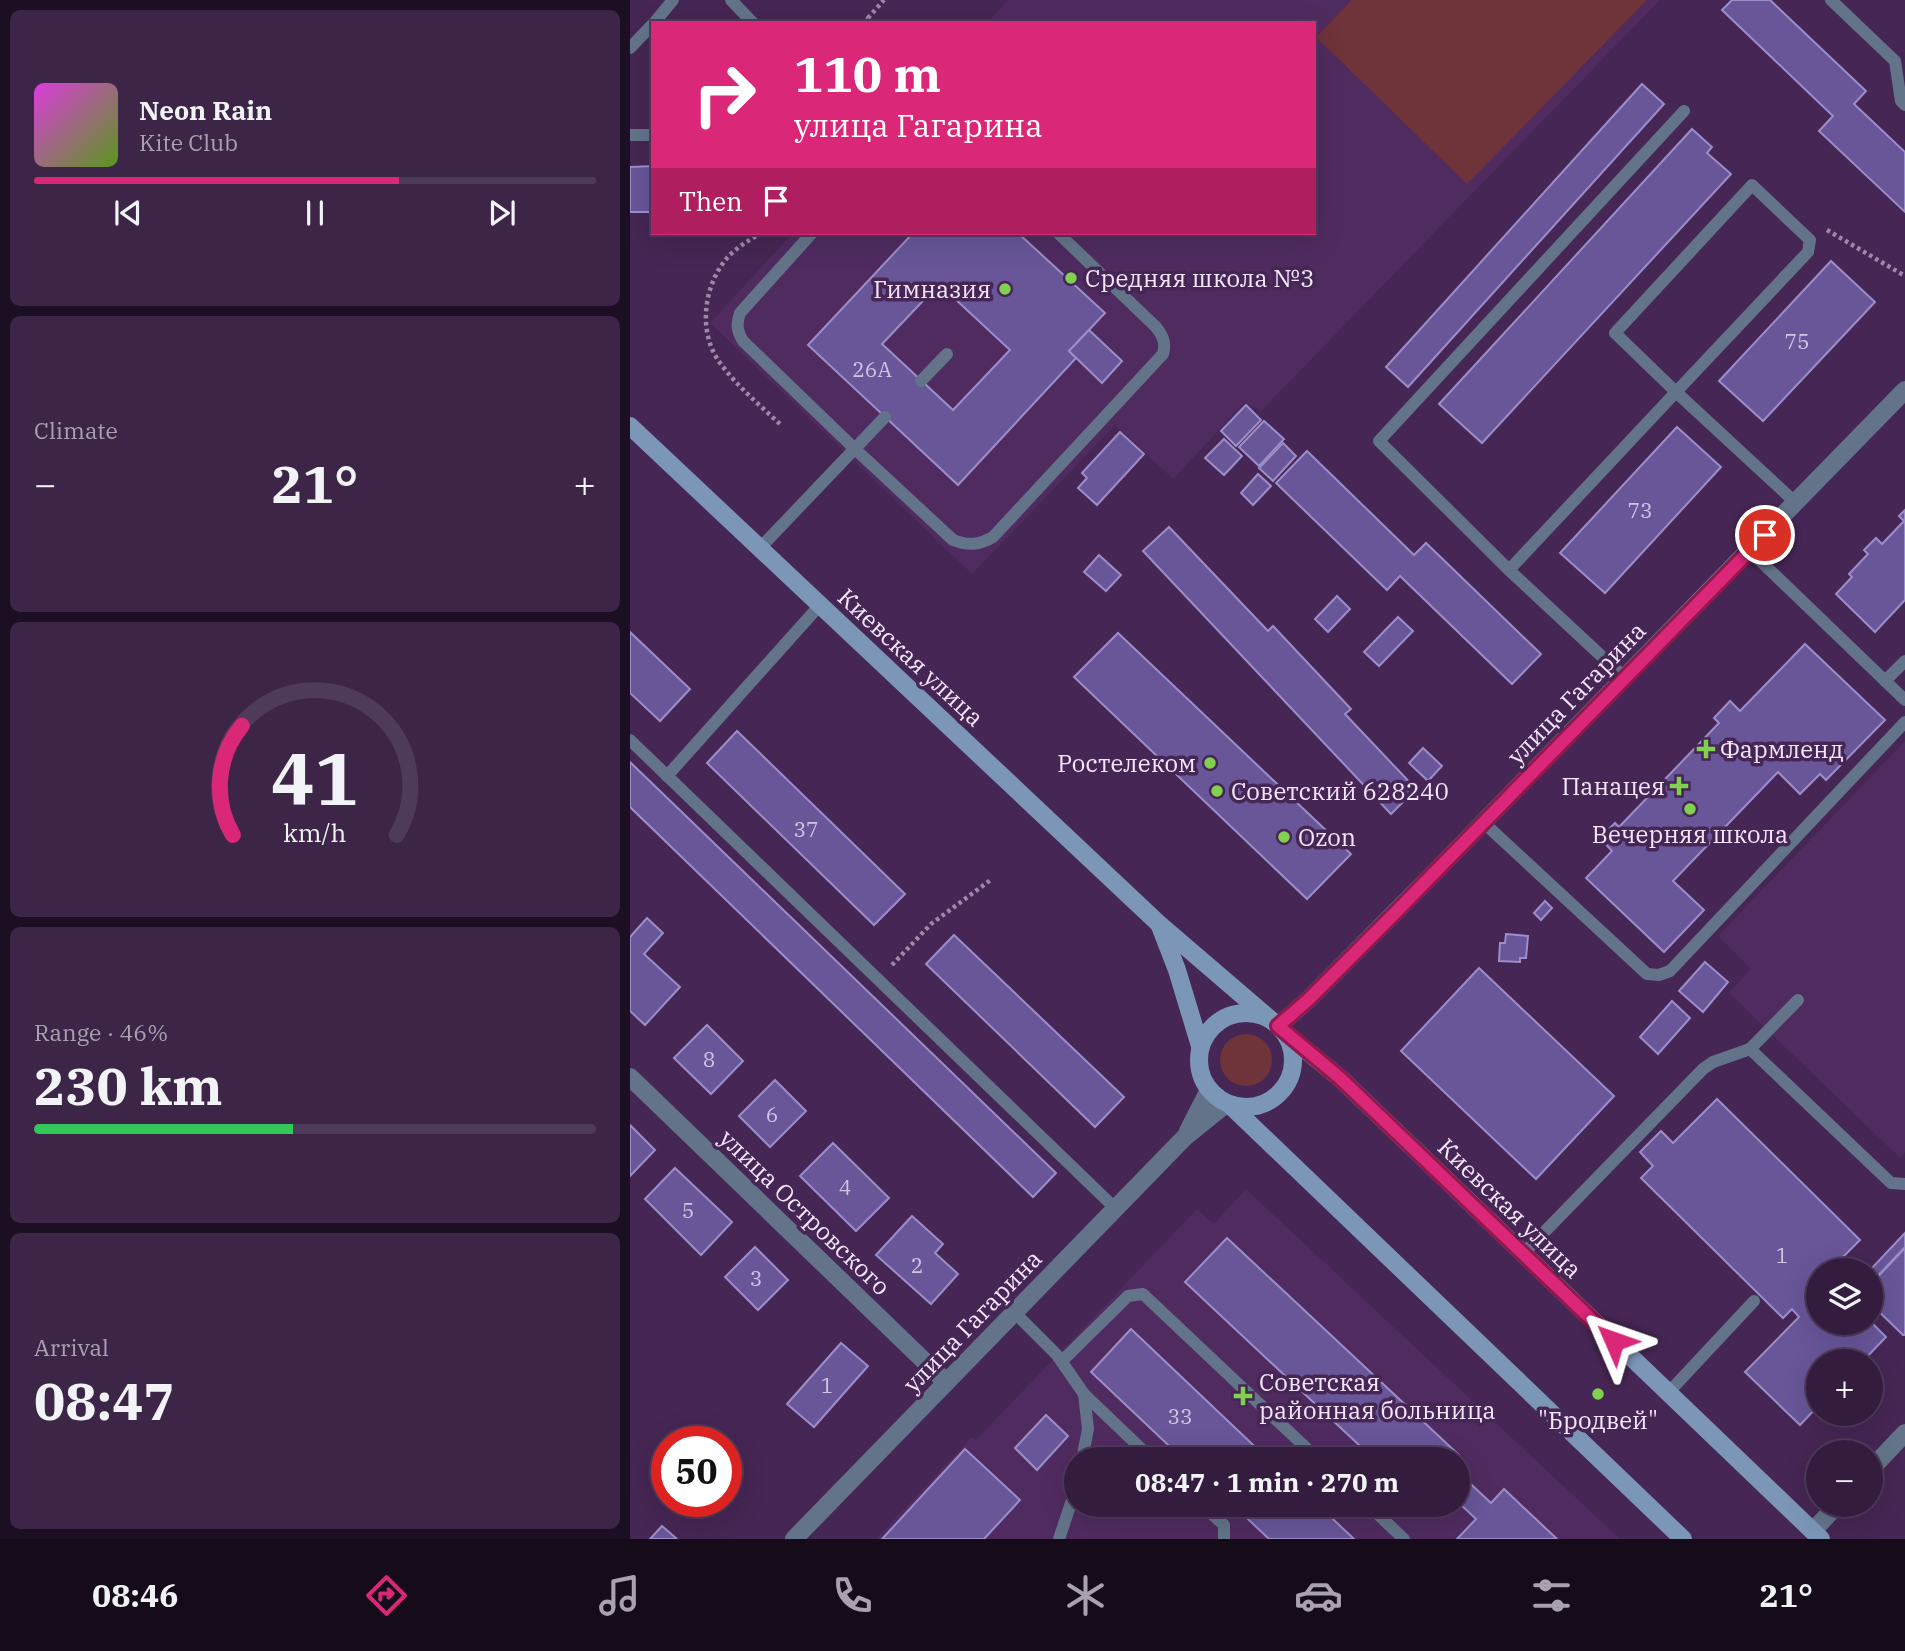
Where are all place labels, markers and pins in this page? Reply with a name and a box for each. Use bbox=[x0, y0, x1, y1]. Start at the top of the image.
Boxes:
place label: Средняя школа №3 bbox=[1085, 262, 1314, 294]
marker: Средняя школа №3 bbox=[1063, 270, 1079, 286]
place label: Гимназия bbox=[873, 273, 991, 305]
marker: Гимназия bbox=[997, 281, 1013, 297]
pin bbox=[1735, 505, 1795, 565]
place label: Фармленд bbox=[1720, 733, 1844, 765]
marker: Фармленд bbox=[1698, 741, 1714, 757]
place label: Ростелеком bbox=[1057, 747, 1196, 779]
marker: Ростелеком bbox=[1202, 755, 1218, 771]
place label: Панацея bbox=[1561, 770, 1665, 802]
place label: Советский 628240 bbox=[1231, 775, 1449, 807]
marker: Панацея bbox=[1671, 778, 1687, 794]
marker: Советский 628240 bbox=[1209, 783, 1225, 799]
marker: Вечерняя школа bbox=[1682, 801, 1698, 817]
place label: Вечерняя школа bbox=[1592, 818, 1788, 850]
place label: Ozon bbox=[1298, 821, 1356, 853]
marker: Ozon bbox=[1276, 829, 1292, 845]
place label: Советская районная больница bbox=[1259, 1366, 1496, 1426]
marker: Советская районная больница bbox=[1233, 1386, 1253, 1406]
marker: "Бродвей" bbox=[1590, 1386, 1606, 1402]
place label: "Бродвей" bbox=[1538, 1404, 1658, 1436]

